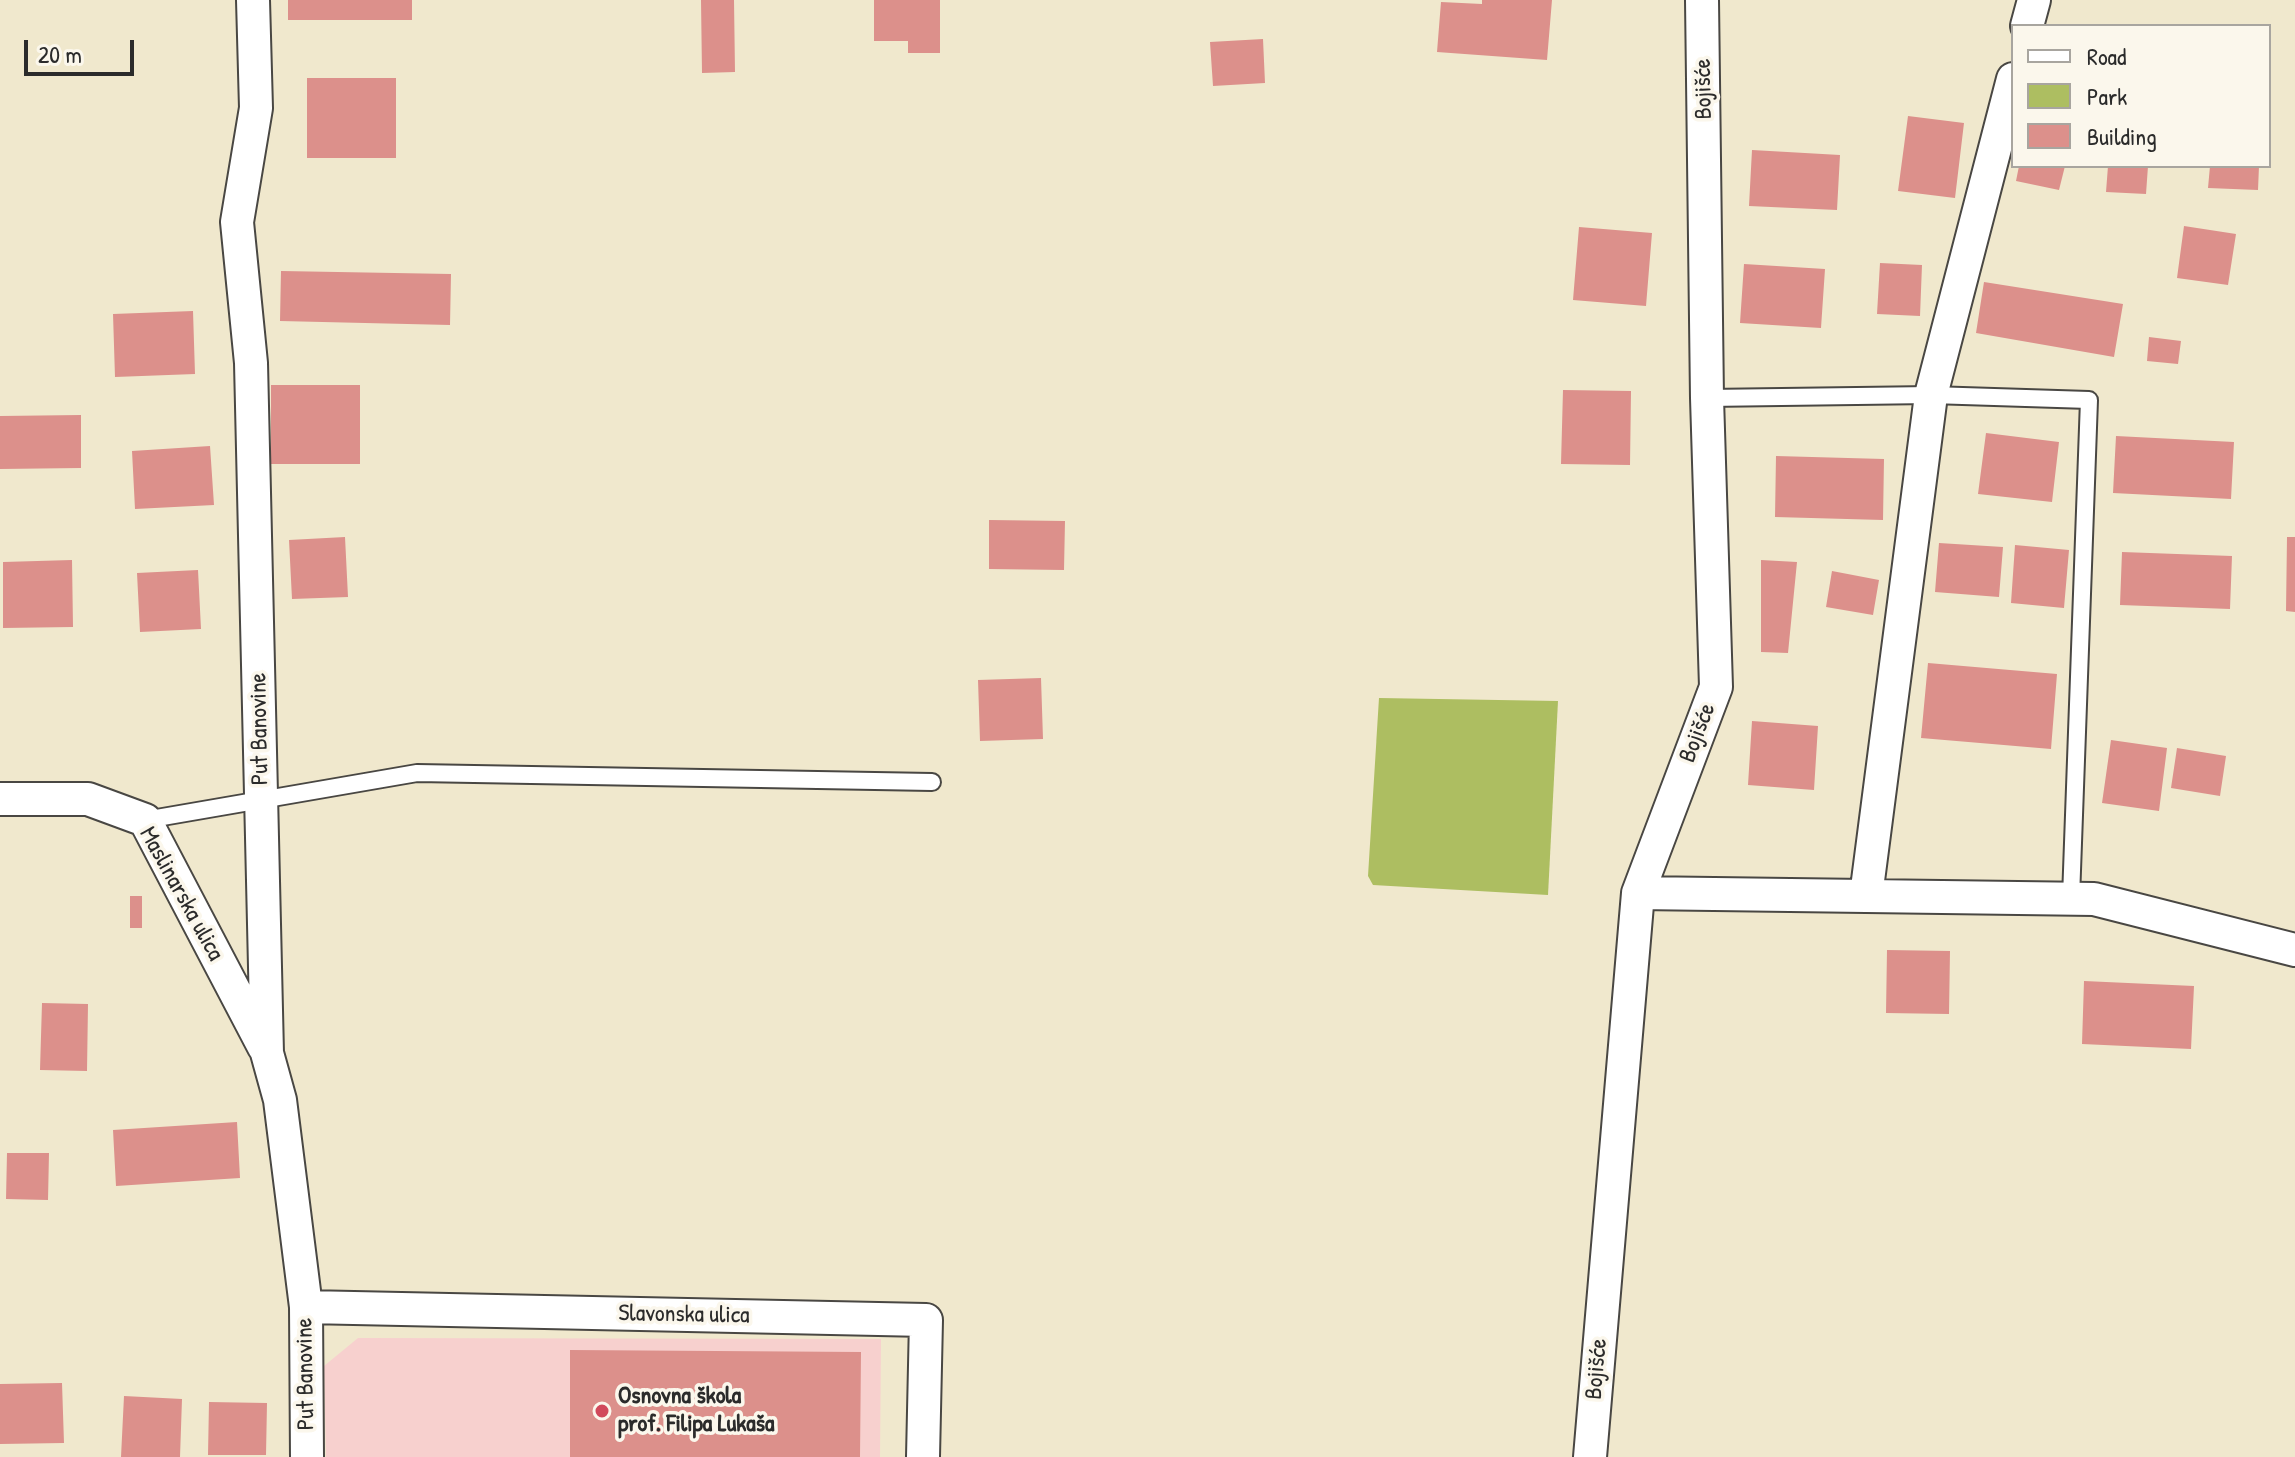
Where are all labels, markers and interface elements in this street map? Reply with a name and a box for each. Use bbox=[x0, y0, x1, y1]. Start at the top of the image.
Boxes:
scale bar bbox=[28, 24, 138, 74]
legend bbox=[2011, 24, 2271, 168]
text: 20 m bbox=[38, 38, 82, 70]
text: Road bbox=[2087, 40, 2126, 72]
street label: Bojišće bbox=[1689, 58, 1719, 120]
text: Park bbox=[2087, 80, 2127, 112]
text: Building bbox=[2087, 120, 2157, 152]
street label: Put Banovine bbox=[245, 673, 275, 785]
street label: Bojišće bbox=[1674, 699, 1722, 767]
street label: Maslinarska ulica bbox=[132, 822, 230, 966]
street label: Slavonska ulica bbox=[618, 1299, 750, 1331]
street label: Put Banovine bbox=[291, 1318, 321, 1430]
street label: Bojišće bbox=[1580, 1337, 1614, 1401]
place label: Osnovna škola prof. Filipa Lukaša bbox=[618, 1383, 774, 1439]
marker: Osnovna škola prof. Filipa Lukaša bbox=[593, 1402, 611, 1420]

